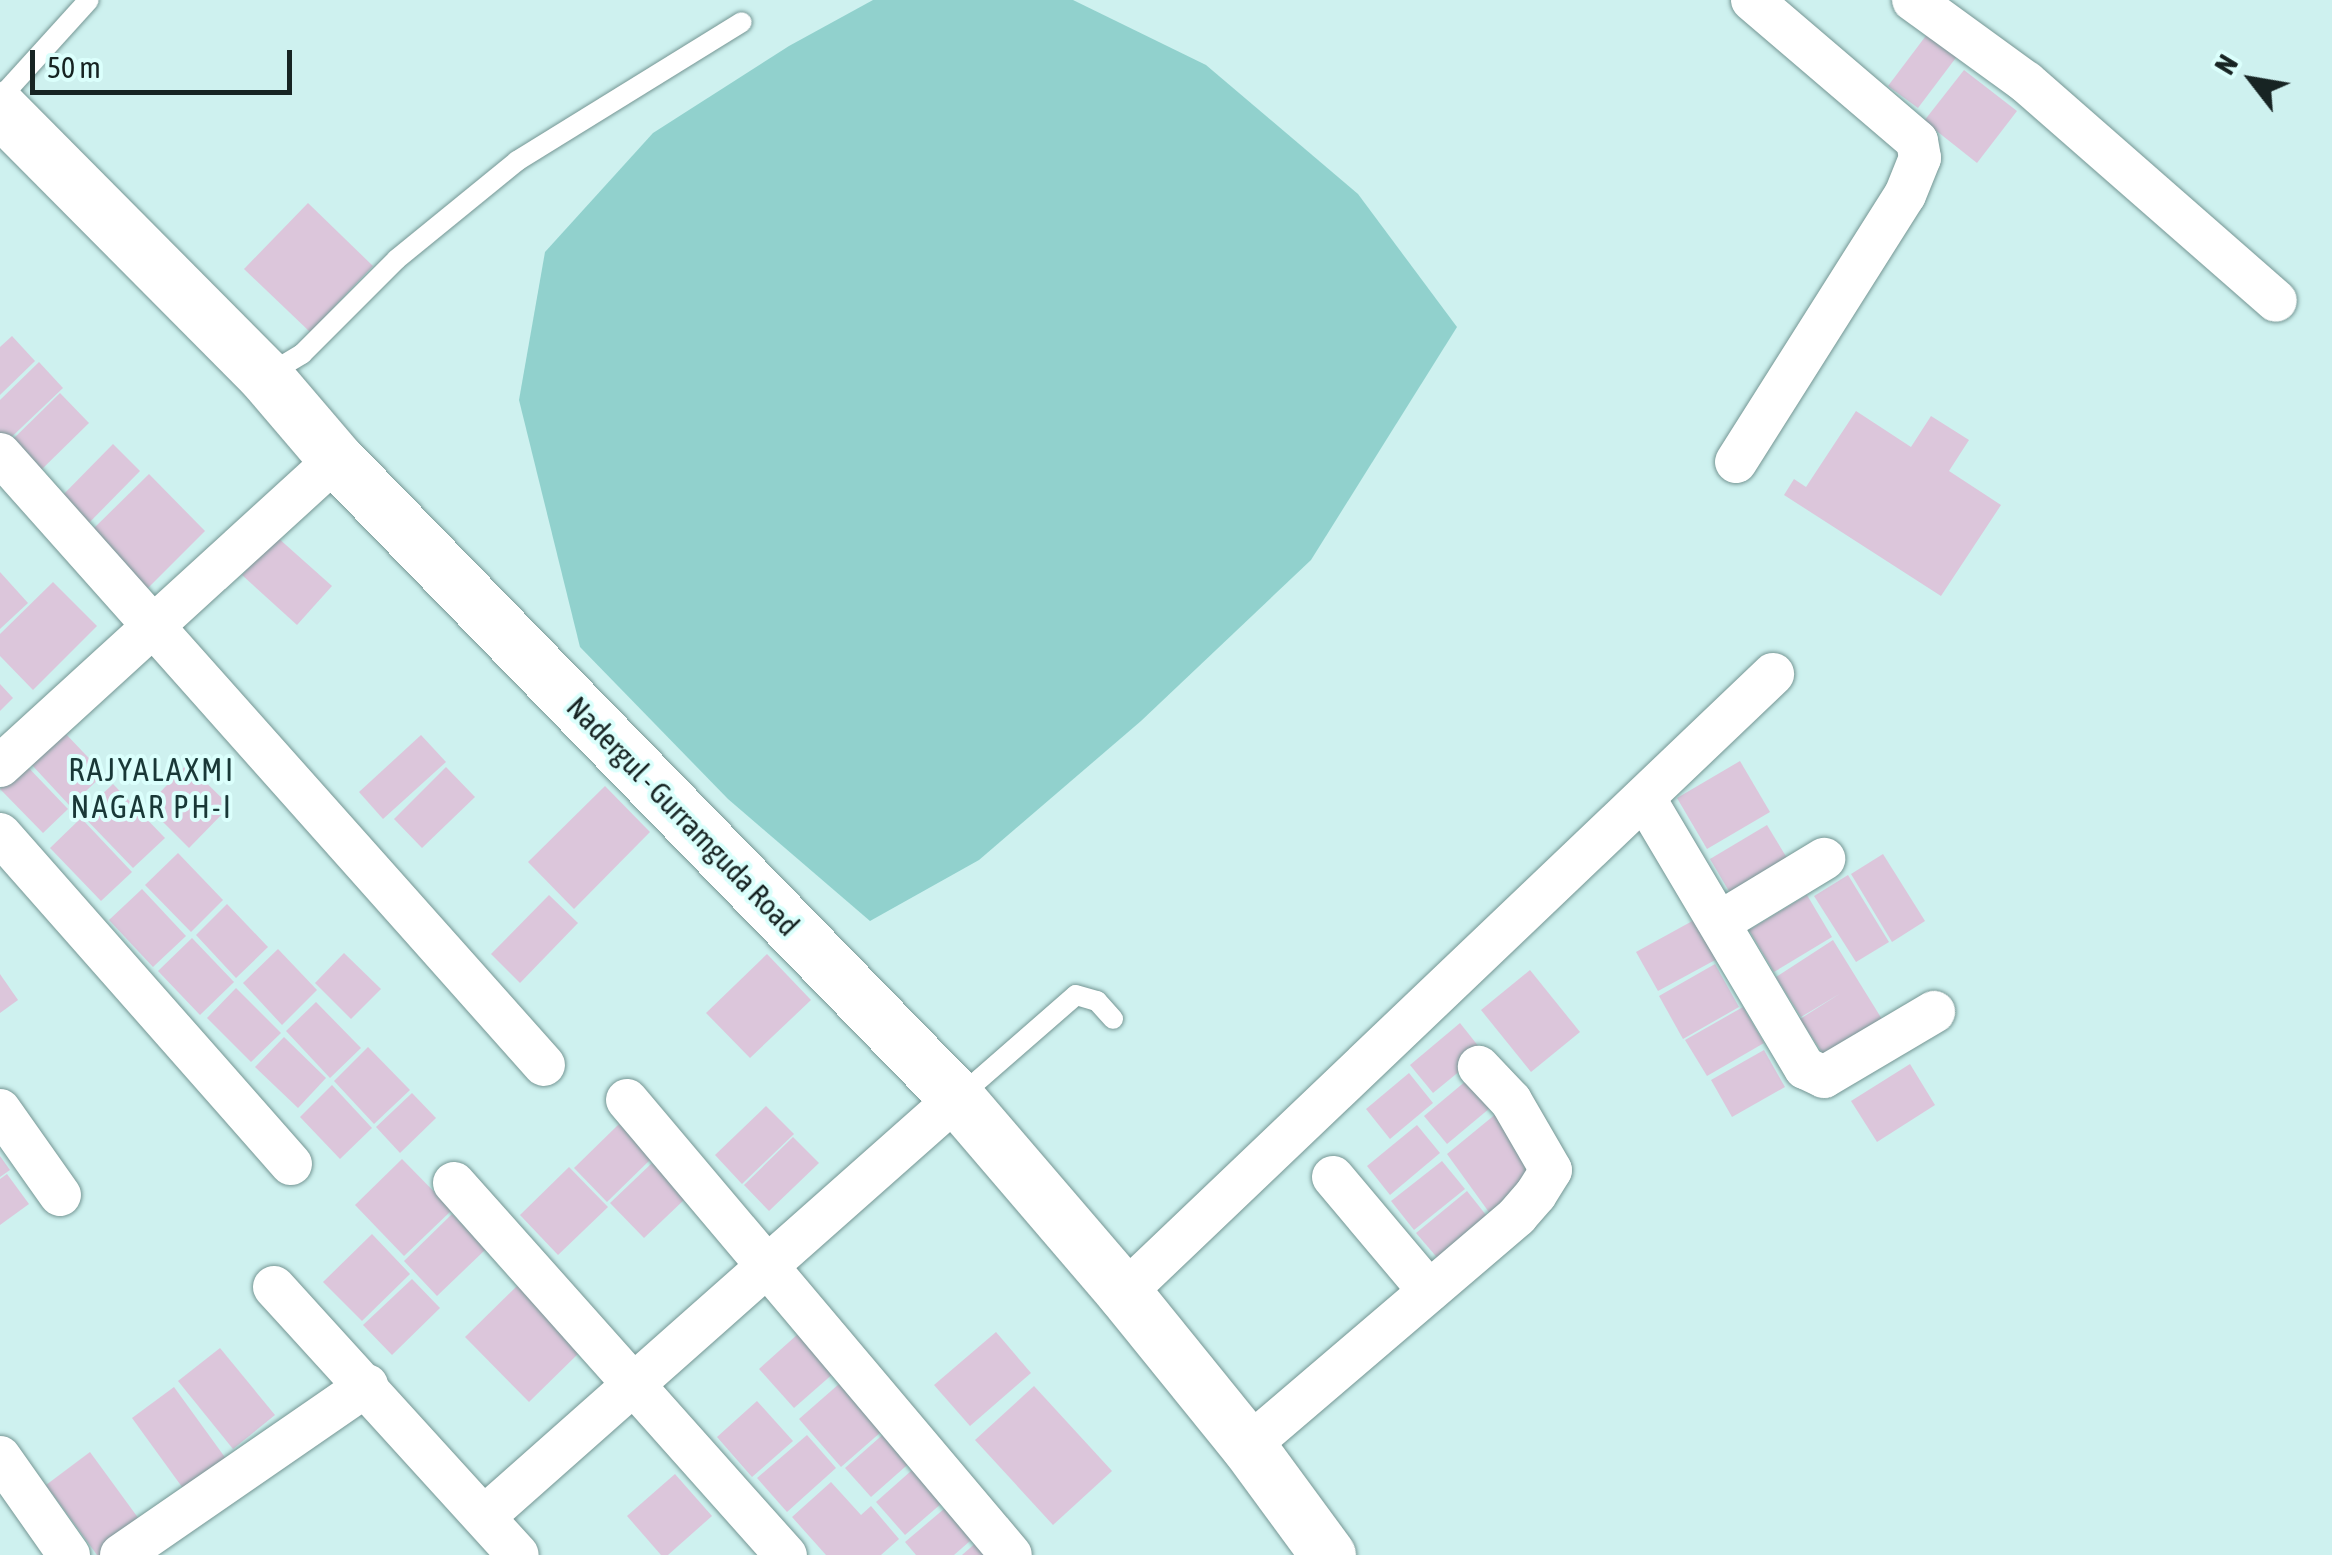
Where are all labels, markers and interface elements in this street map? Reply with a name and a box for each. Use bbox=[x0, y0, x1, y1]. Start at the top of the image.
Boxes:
scale bar bbox=[35, 30, 298, 92]
north arrow bbox=[2202, 30, 2302, 130]
text: N bbox=[2208, 49, 2244, 80]
text: 50 m bbox=[47, 50, 101, 84]
street label: Nadergul - Gurramguda Road bbox=[559, 689, 807, 943]
district label: RAJYALAXMI NAGAR PH-I bbox=[68, 752, 236, 827]

